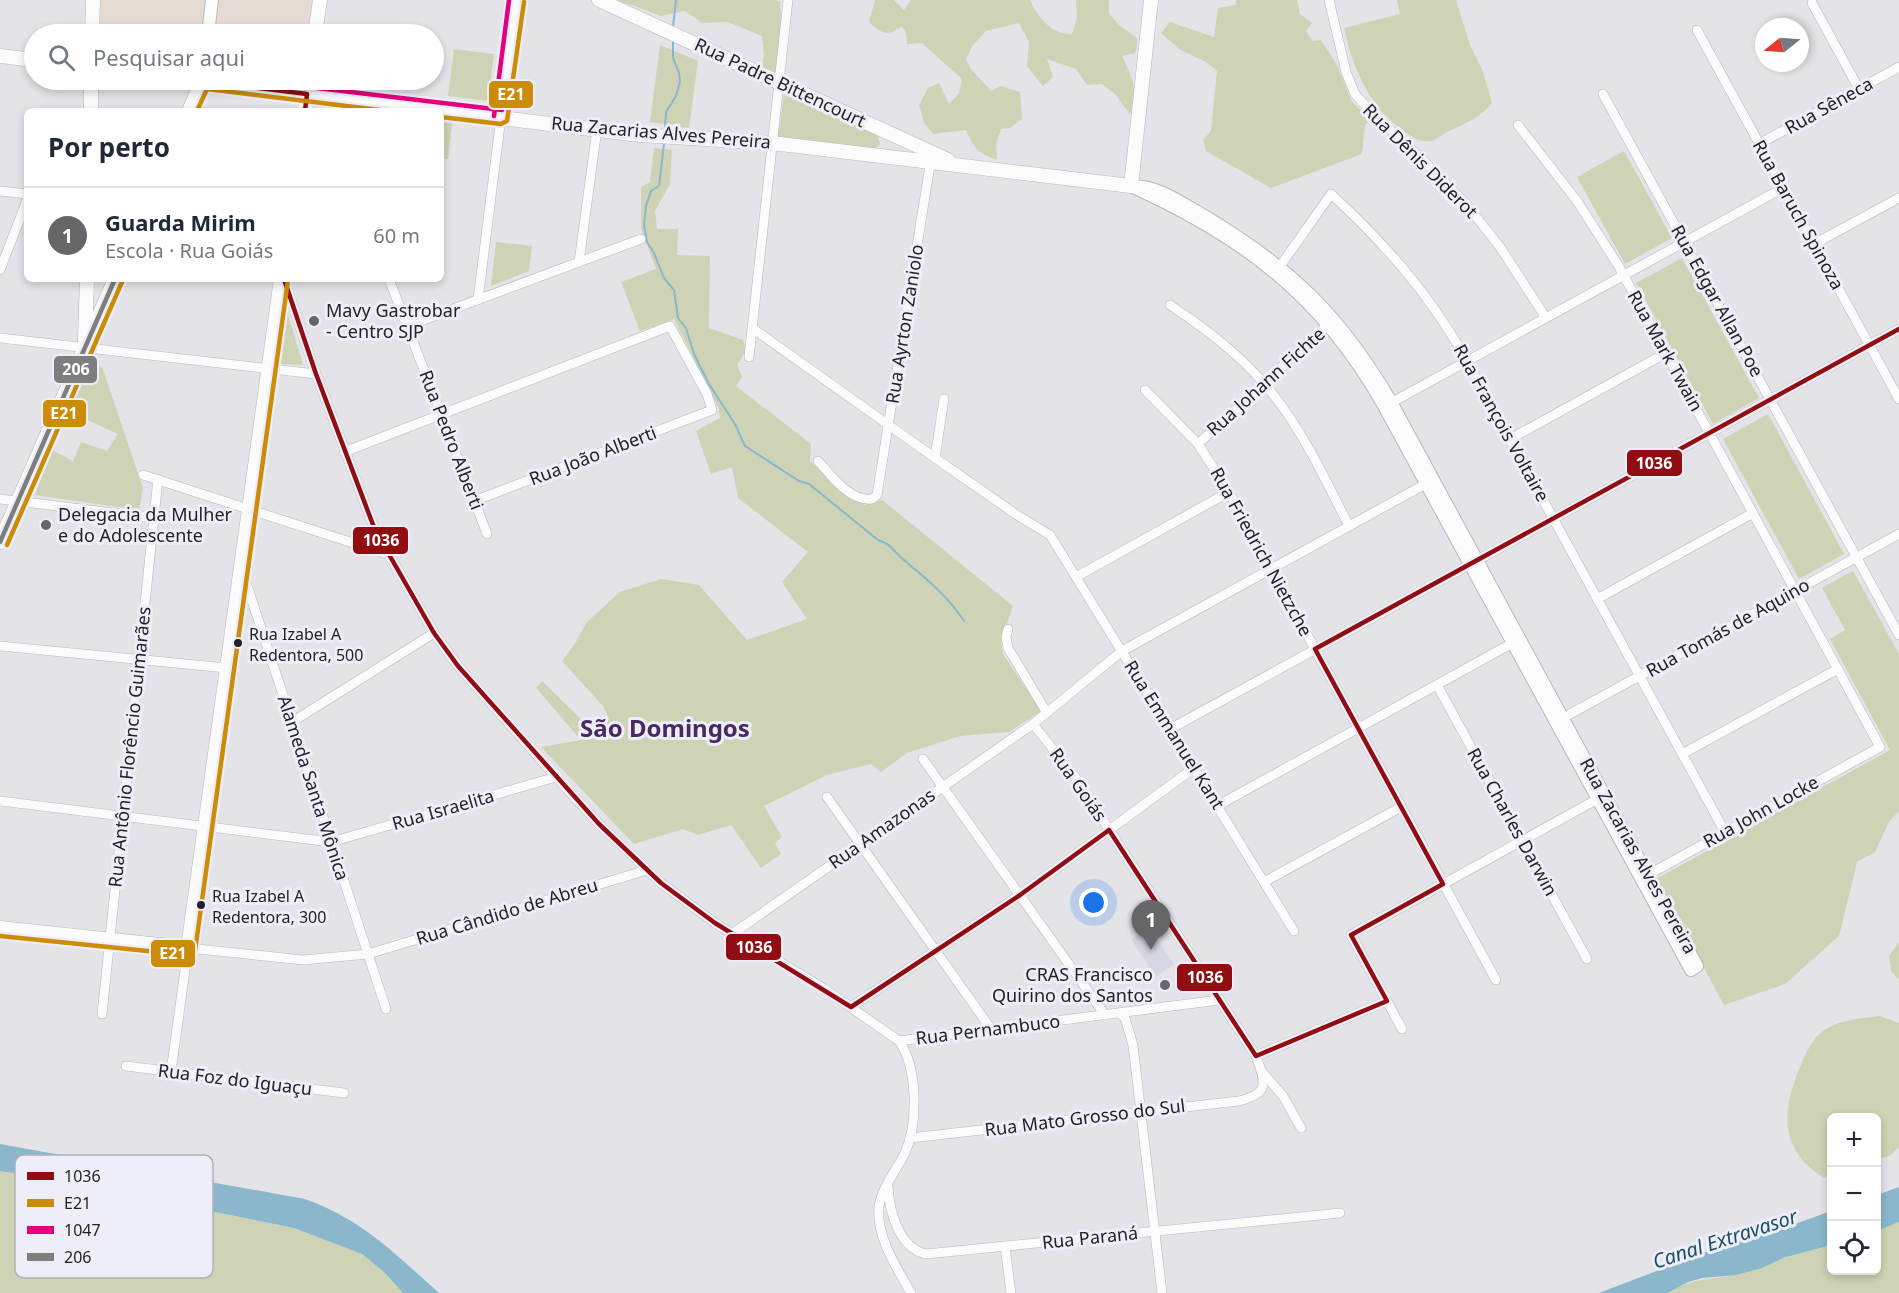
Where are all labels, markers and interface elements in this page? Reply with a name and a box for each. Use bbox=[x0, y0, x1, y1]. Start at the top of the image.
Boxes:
north arrow bbox=[1755, 18, 1809, 72]
search box bbox=[24, 24, 444, 90]
street label: Rua Padre Bittencourt bbox=[691, 32, 870, 133]
icon: search bbox=[45, 41, 78, 74]
text: Pesquisar aqui bbox=[93, 42, 245, 72]
street label: Rua Sêneca bbox=[1780, 71, 1877, 139]
line badge: E21 bbox=[488, 80, 534, 109]
text: E21 bbox=[497, 83, 525, 105]
street label: Rua Dênis Diderot bbox=[1358, 98, 1484, 223]
street label: Rua Zacarias Alves Pereira bbox=[550, 110, 772, 154]
text: Por perto bbox=[48, 129, 170, 165]
street label: Rua Baruch Spinoza bbox=[1748, 135, 1850, 294]
text: Guarda Mirim bbox=[105, 207, 256, 237]
street label: Rua Edgar Allan Poe bbox=[1666, 220, 1770, 381]
text: 1 bbox=[62, 222, 73, 249]
text: 60 m bbox=[373, 222, 420, 249]
text: Escola · Rua Goiás bbox=[105, 237, 273, 264]
street label: Rua Ayrton Zaniolo bbox=[880, 242, 928, 405]
street label: Rua Mark Twain bbox=[1623, 286, 1709, 415]
place label: Mavy Gastrobar - Centro SJP bbox=[326, 298, 461, 343]
marker: Mavy Gastrobar - Centro SJP bbox=[307, 314, 321, 328]
street label: Rua Johann Fichte bbox=[1201, 322, 1330, 441]
street label: Rua François Voltaire bbox=[1449, 339, 1555, 506]
line badge: 206 bbox=[53, 355, 98, 384]
text: 206 bbox=[62, 358, 90, 380]
street label: Rua Pedro Alberti bbox=[414, 366, 490, 513]
line badge: E21 bbox=[42, 399, 87, 428]
text: E21 bbox=[50, 402, 78, 424]
street label: Rua João Alberti bbox=[526, 420, 660, 490]
line badge: 1036 bbox=[1626, 449, 1683, 477]
text: 1036 bbox=[1636, 452, 1672, 474]
street label: Rua Friedrich Nietzche bbox=[1205, 463, 1318, 640]
place label: Delegacia da Mulher e do Adolescente bbox=[58, 502, 233, 547]
marker: Delegacia da Mulher e do Adolescente bbox=[39, 518, 53, 532]
line badge: 1036 bbox=[352, 526, 409, 555]
text: 1036 bbox=[363, 529, 399, 551]
street label: Rua Tomás de Aquino bbox=[1642, 572, 1813, 682]
street label: Rua Antônio Florêncio Guimarães bbox=[102, 605, 156, 889]
place label: Rua Izabel A Redentora, 500 bbox=[249, 623, 363, 666]
marker: Rua Izabel A Redentora, 500 bbox=[232, 637, 244, 649]
street label: Rua Emmanuel Kant bbox=[1119, 655, 1231, 814]
street label: Alameda Santa Mônica bbox=[273, 692, 355, 883]
district label: São Domingos bbox=[580, 711, 750, 744]
street label: Rua Goiás bbox=[1045, 743, 1113, 826]
street label: Rua Charles Darwin bbox=[1462, 743, 1564, 900]
street label: Rua Zacarias Alves Pereira bbox=[1575, 753, 1703, 958]
street label: Rua John Locke bbox=[1698, 769, 1823, 853]
street label: Rua Israelita bbox=[389, 783, 497, 835]
street label: Rua Amazonas bbox=[823, 783, 939, 874]
street label: Rua Cândido de Abreu bbox=[413, 872, 601, 950]
place label: Rua Izabel A Redentora, 300 bbox=[212, 885, 326, 928]
your location bbox=[1079, 888, 1108, 917]
marker: Rua Izabel A Redentora, 300 bbox=[195, 899, 207, 911]
pin: 1 bbox=[1132, 900, 1170, 950]
line badge: 1036 bbox=[725, 933, 782, 961]
text: 1036 bbox=[736, 936, 772, 958]
line badge: E21 bbox=[150, 939, 196, 968]
text: E21 bbox=[159, 942, 187, 964]
place label: CRAS Francisco Quirino dos Santos bbox=[992, 962, 1153, 1007]
line badge: 1036 bbox=[1176, 963, 1233, 992]
text: 1036 bbox=[1187, 966, 1223, 988]
marker: CRAS Francisco Quirino dos Santos bbox=[1158, 978, 1172, 992]
street label: Rua Pernambuco bbox=[914, 1008, 1061, 1050]
street label: Rua Foz do Iguaçu bbox=[157, 1058, 314, 1100]
street label: Rua Mato Grosso do Sul bbox=[983, 1093, 1186, 1141]
map controls bbox=[1827, 1113, 1881, 1275]
button: + bbox=[1827, 1113, 1881, 1167]
legend bbox=[15, 1155, 213, 1278]
text: 1036 bbox=[64, 1165, 101, 1187]
button: − bbox=[1827, 1167, 1881, 1221]
text: E21 bbox=[64, 1192, 91, 1214]
water label: Canal Extravasor bbox=[1649, 1202, 1802, 1275]
text: 1047 bbox=[64, 1219, 101, 1241]
street label: Rua Paraná bbox=[1041, 1220, 1139, 1254]
button: locate bbox=[1827, 1221, 1881, 1275]
text: 206 bbox=[64, 1246, 91, 1268]

